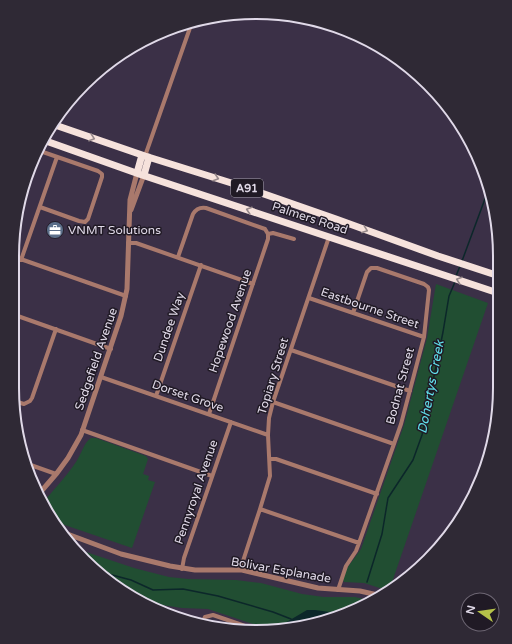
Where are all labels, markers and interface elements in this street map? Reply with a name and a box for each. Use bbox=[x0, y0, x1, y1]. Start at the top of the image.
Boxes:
one-way arrow bbox=[88, 133, 95, 142]
one-way arrow bbox=[212, 173, 219, 182]
road number: A91 bbox=[231, 179, 263, 197]
street label: Palmers Road bbox=[270, 199, 350, 237]
one-way arrow bbox=[246, 206, 253, 215]
office icon: VNMT Solutions bbox=[45, 220, 65, 240]
place label: VNMT Solutions bbox=[68, 223, 161, 237]
one-way arrow bbox=[361, 225, 368, 233]
street label: Hopewood Avenue bbox=[206, 267, 254, 374]
one-way arrow bbox=[456, 276, 463, 285]
street label: Eastbourne Street bbox=[319, 285, 421, 332]
street label: Dundee Way bbox=[151, 290, 188, 364]
street label: Sedgefield Avenue bbox=[72, 306, 120, 412]
street label: Topiary Street bbox=[255, 336, 291, 416]
water label: Dohertys Creek bbox=[414, 338, 448, 435]
street label: Bodnat Street bbox=[383, 346, 417, 426]
street label: Dorset Grove bbox=[150, 377, 226, 415]
street label: Pennyroyal Avenue bbox=[172, 438, 220, 546]
street label: Bolivar Esplanade bbox=[230, 554, 332, 586]
north arrow bbox=[460, 592, 500, 632]
text: N bbox=[463, 604, 478, 616]

